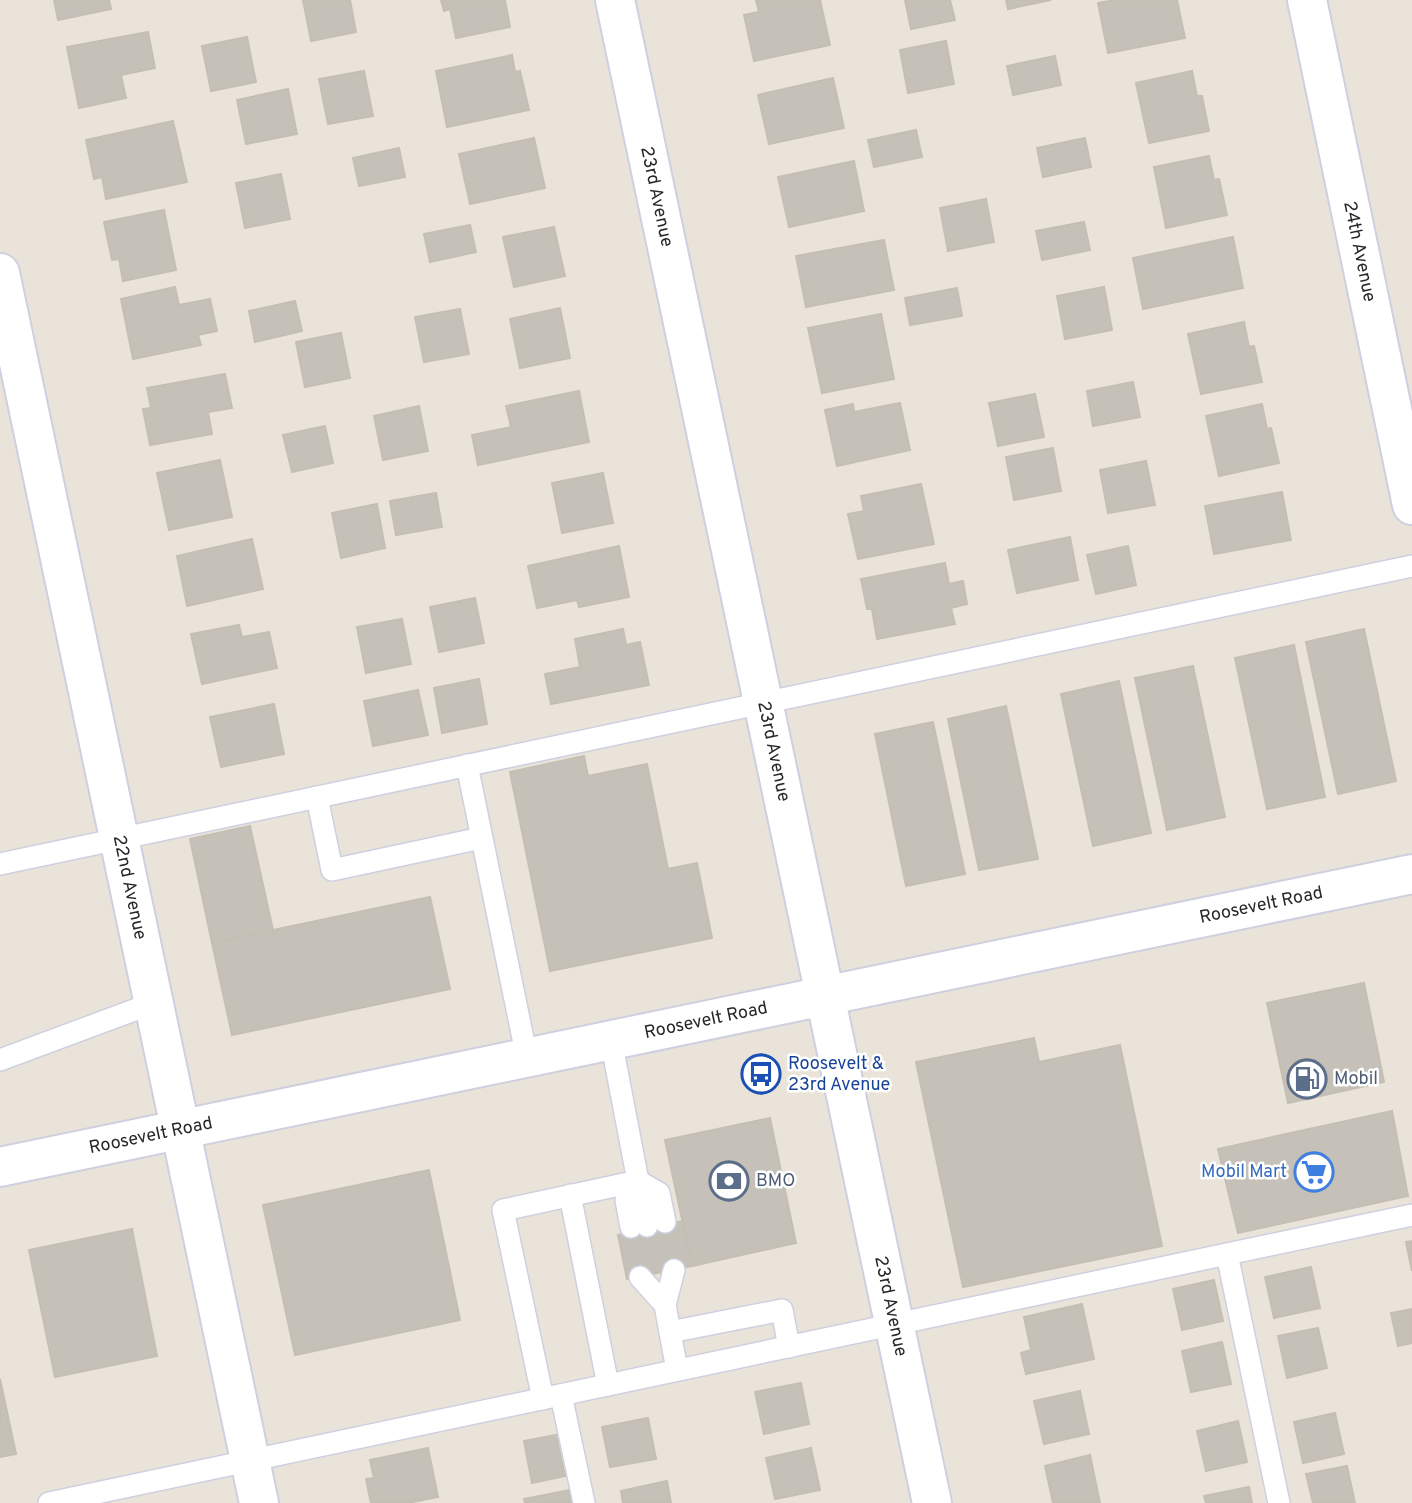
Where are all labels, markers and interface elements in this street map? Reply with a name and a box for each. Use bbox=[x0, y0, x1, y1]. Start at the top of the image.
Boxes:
street label: 23rd Avenue bbox=[635, 144, 678, 249]
street label: 24th Avenue bbox=[1338, 199, 1381, 304]
street label: 23rd Avenue bbox=[752, 699, 795, 804]
street label: 22nd Avenue bbox=[107, 833, 152, 942]
street label: Roosevelt Road bbox=[1197, 881, 1325, 929]
street label: Roosevelt Road bbox=[642, 996, 770, 1045]
bus stop icon: Roosevelt & 23rd Avenue bbox=[740, 1053, 782, 1095]
place label: Roosevelt & 23rd Avenue bbox=[788, 1053, 890, 1097]
fuel station icon: Mobil bbox=[1286, 1058, 1328, 1100]
place label: Mobil bbox=[1334, 1068, 1378, 1091]
street label: Roosevelt Road bbox=[87, 1112, 215, 1160]
supermarket icon: Mobil Mart bbox=[1293, 1151, 1335, 1193]
bank icon: BMO bbox=[708, 1160, 750, 1202]
place label: Mobil Mart bbox=[1201, 1161, 1287, 1184]
place label: BMO bbox=[756, 1170, 795, 1193]
street label: 23rd Avenue bbox=[869, 1254, 912, 1359]

